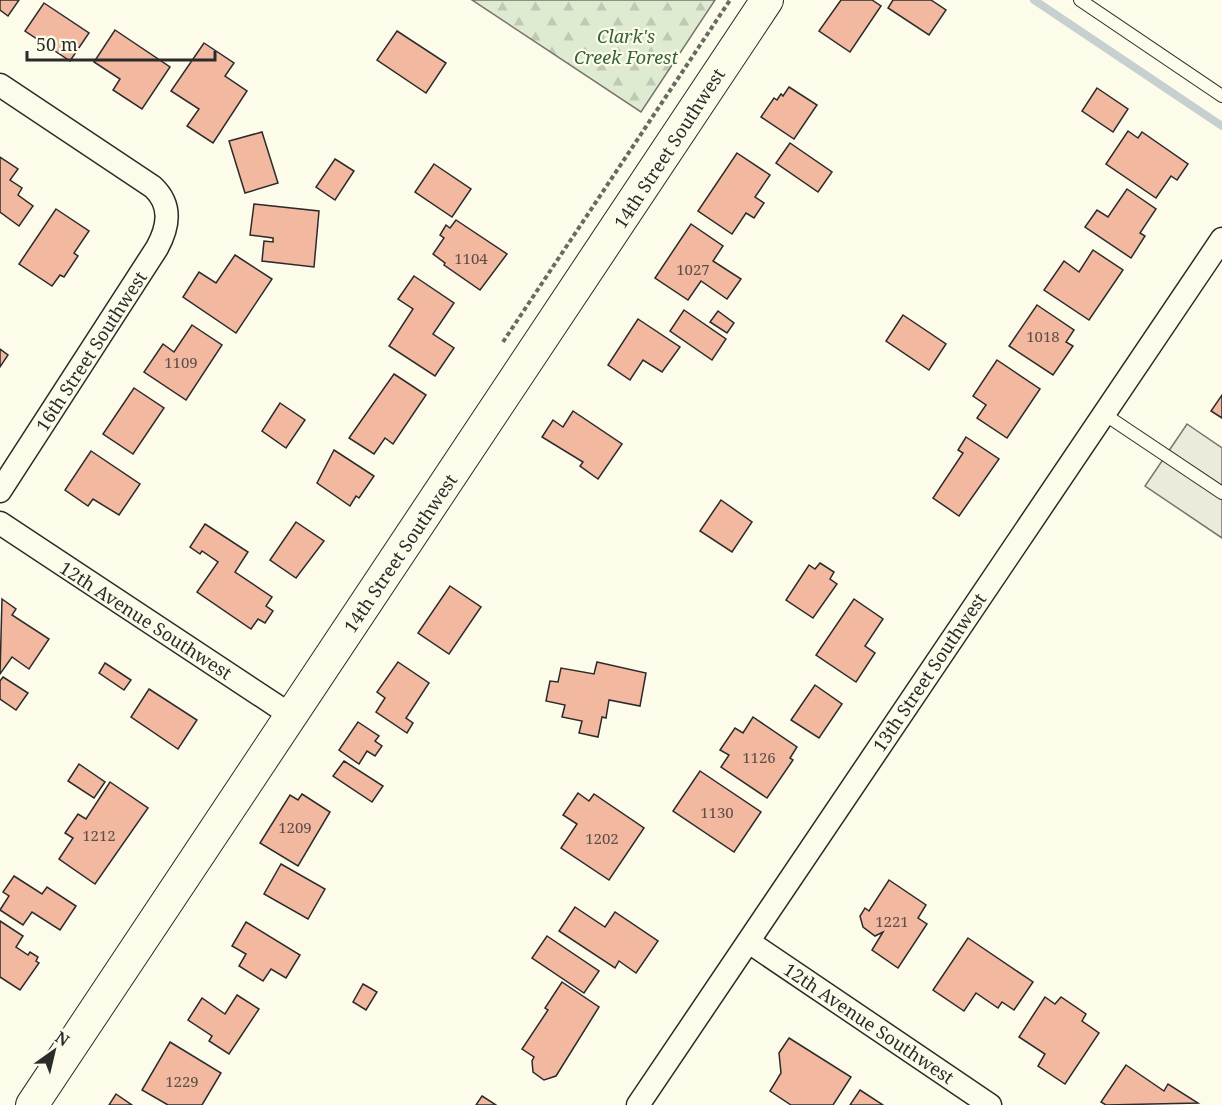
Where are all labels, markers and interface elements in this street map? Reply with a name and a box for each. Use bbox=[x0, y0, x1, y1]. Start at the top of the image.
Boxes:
scale bar bbox=[27, 24, 214, 62]
park label: Clark's Creek Forest bbox=[574, 24, 678, 69]
text: 50 m bbox=[36, 32, 78, 56]
street label: 14th Street Southwest bbox=[608, 63, 730, 233]
house number: 1104 bbox=[454, 248, 488, 268]
house number: 1027 bbox=[676, 259, 710, 279]
street label: 16th Street Southwest bbox=[30, 266, 152, 436]
house number: 1018 bbox=[1026, 326, 1060, 346]
house number: 1109 bbox=[164, 352, 198, 372]
street label: 14th Street Southwest bbox=[338, 469, 462, 637]
street label: 12th Avenue Southwest bbox=[55, 555, 237, 685]
street label: 13th Street Southwest bbox=[867, 588, 991, 756]
house number: 1126 bbox=[742, 747, 776, 767]
house number: 1130 bbox=[700, 802, 734, 822]
house number: 1209 bbox=[278, 817, 312, 837]
house number: 1212 bbox=[82, 825, 116, 845]
house number: 1202 bbox=[585, 828, 619, 848]
house number: 1221 bbox=[875, 911, 909, 931]
street label: 12th Avenue Southwest bbox=[779, 957, 959, 1089]
north arrow bbox=[24, 1021, 84, 1081]
text: N bbox=[51, 1026, 74, 1051]
house number: 1229 bbox=[165, 1071, 199, 1091]

